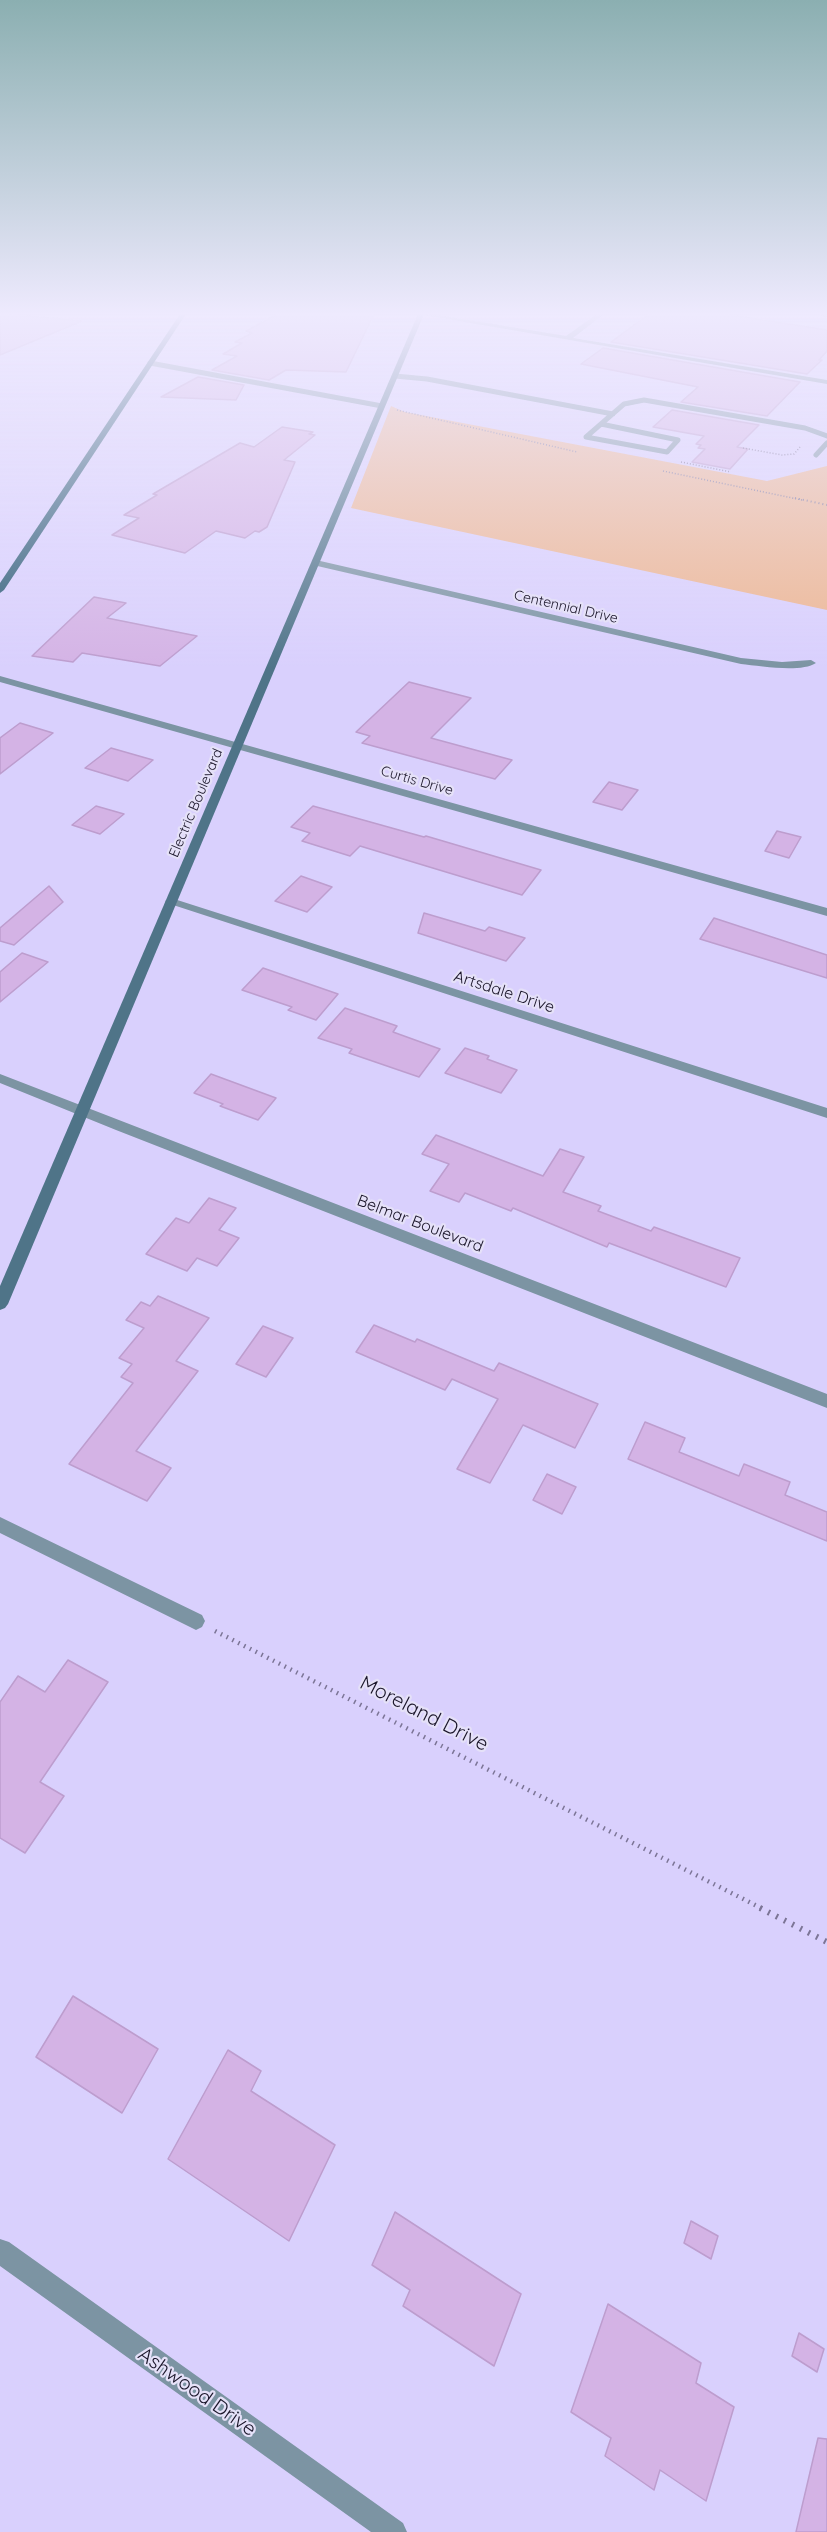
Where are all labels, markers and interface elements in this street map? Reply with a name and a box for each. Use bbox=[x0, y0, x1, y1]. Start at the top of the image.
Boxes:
street label: Centennial Drive bbox=[512, 587, 620, 627]
street label: Electric Boulevard bbox=[166, 746, 226, 860]
street label: Curtis Drive bbox=[379, 763, 455, 799]
street label: Artsdale Drive bbox=[451, 967, 557, 1017]
street label: Belmar Boulevard bbox=[354, 1191, 486, 1257]
street label: Moreland Drive bbox=[356, 1671, 492, 1757]
street label: Ashwood Drive bbox=[133, 2342, 261, 2442]

